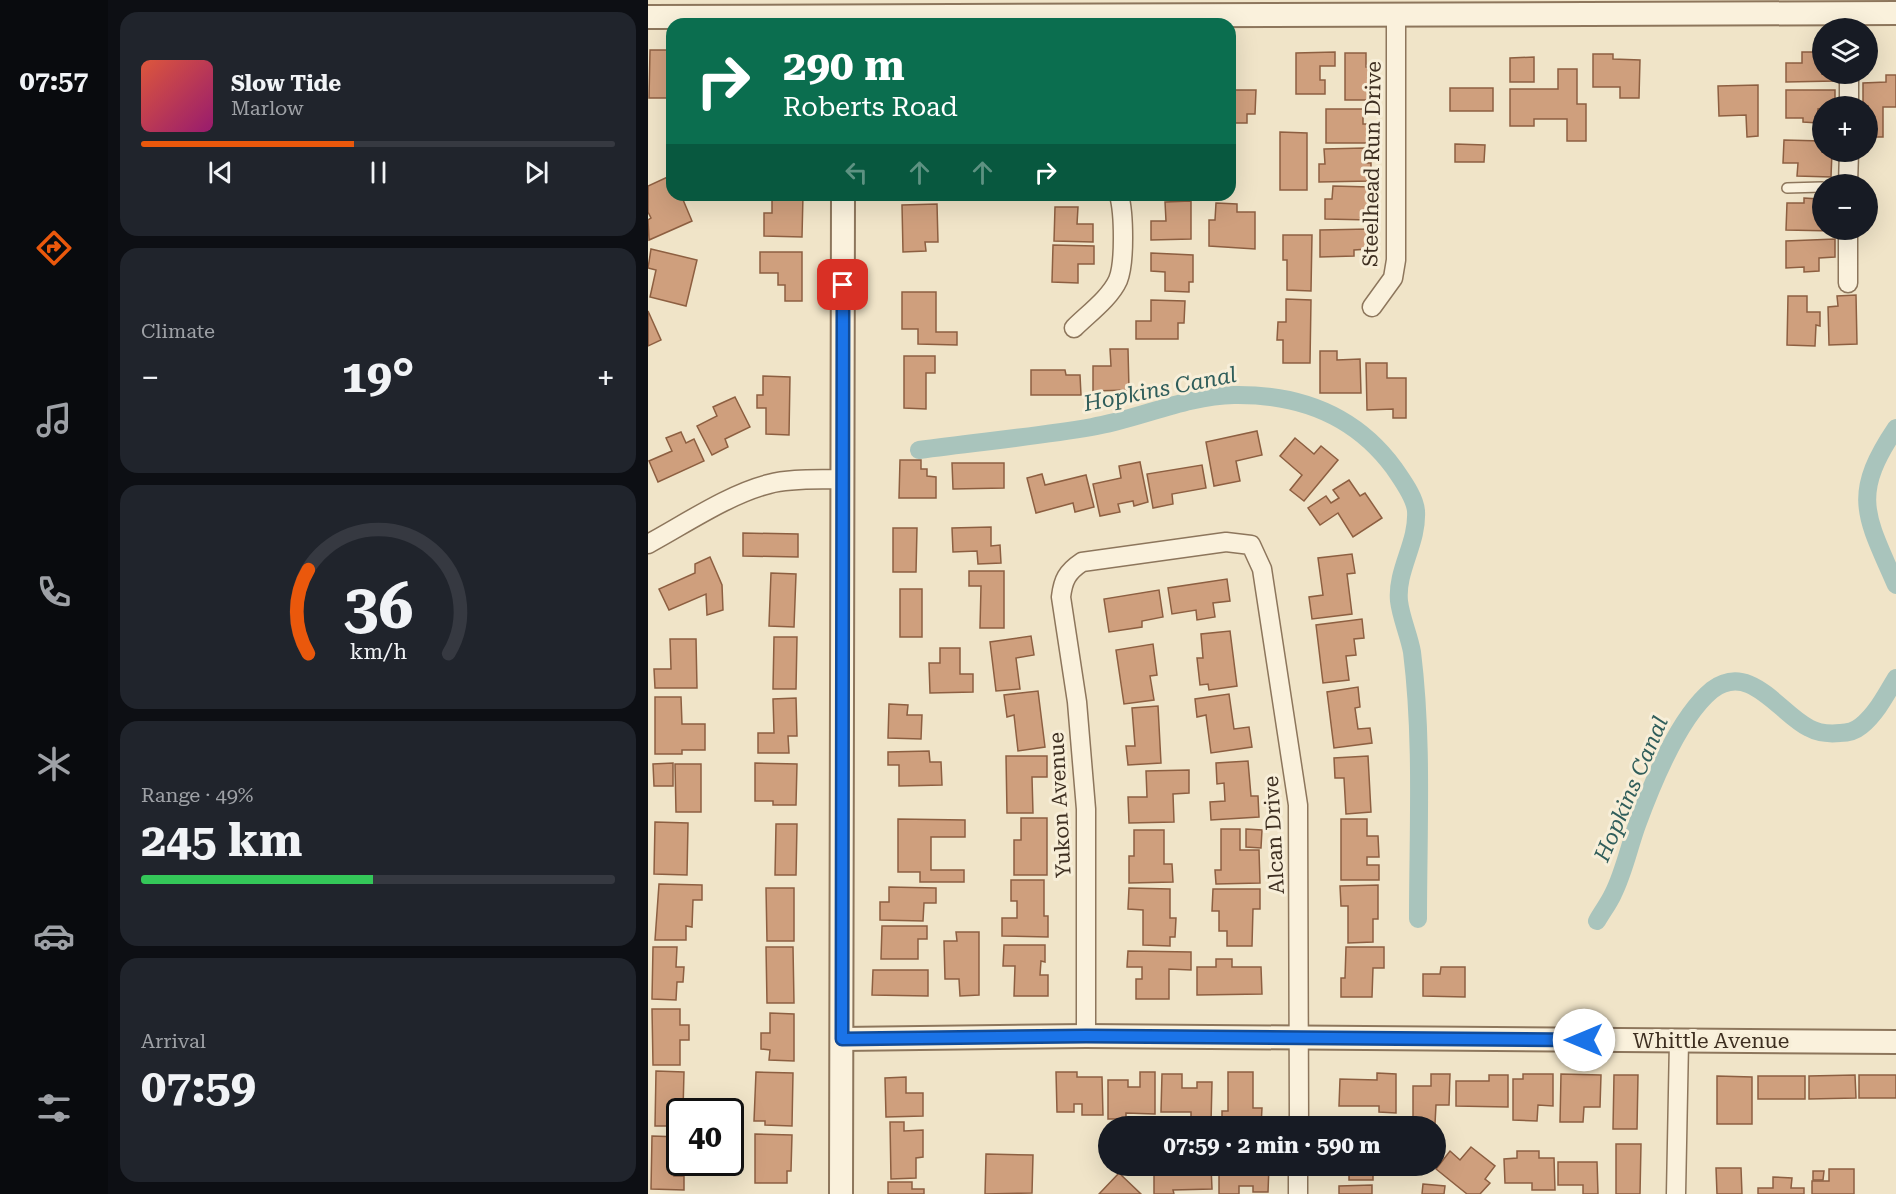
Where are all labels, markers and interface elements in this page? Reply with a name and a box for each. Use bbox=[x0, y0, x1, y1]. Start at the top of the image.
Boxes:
map controls bbox=[1812, 18, 1878, 240]
button: layers bbox=[1812, 18, 1878, 84]
text: 290 m bbox=[783, 41, 905, 90]
icon: right bbox=[684, 42, 762, 120]
street label: Steelhead Run Drive bbox=[1358, 61, 1386, 267]
text: 07:57 bbox=[20, 65, 88, 97]
text: Slow Tide bbox=[231, 71, 341, 96]
text: Roberts Road bbox=[783, 91, 958, 123]
text: Marlow bbox=[231, 96, 304, 120]
button: + bbox=[1812, 96, 1878, 162]
icon: previous bbox=[204, 156, 237, 189]
icon: pause bbox=[362, 156, 395, 189]
icon: next bbox=[520, 156, 553, 189]
icon: left bbox=[840, 156, 873, 189]
icon: ahead bbox=[903, 156, 936, 189]
icon: ahead bbox=[966, 156, 999, 189]
icon: right bbox=[1029, 156, 1062, 189]
button: − bbox=[1812, 174, 1878, 240]
icon: directions bbox=[33, 227, 75, 269]
pin bbox=[817, 259, 868, 310]
icon: arrive bbox=[826, 268, 859, 301]
text: Climate bbox=[141, 319, 215, 343]
text: 19° bbox=[342, 350, 414, 403]
text: − bbox=[141, 358, 159, 397]
text: + bbox=[597, 358, 615, 397]
water label: Hopkins Canal bbox=[1081, 362, 1239, 416]
icon: music bbox=[33, 399, 75, 441]
text: 36 bbox=[343, 570, 413, 643]
icon: phone bbox=[33, 571, 75, 613]
text: km/h bbox=[349, 639, 407, 664]
water label: Hopkins Canal bbox=[1589, 713, 1673, 866]
street label: Yukon Avenue bbox=[1044, 731, 1076, 879]
icon: climate bbox=[33, 743, 75, 785]
street label: Alcan Drive bbox=[1259, 775, 1289, 895]
text: Range · 49% bbox=[141, 783, 253, 807]
text: 245 km bbox=[141, 814, 302, 867]
icon: car bbox=[33, 915, 75, 957]
position arrow bbox=[1552, 1008, 1616, 1072]
text: Arrival bbox=[141, 1029, 206, 1053]
street label: Whittle Avenue bbox=[1633, 1029, 1789, 1053]
text: 07:59 bbox=[141, 1060, 256, 1113]
icon: filters bbox=[33, 1087, 75, 1129]
speed limit sign: 40 bbox=[666, 1098, 744, 1176]
text: 07:59 · 2 min · 590 m bbox=[1163, 1133, 1381, 1158]

